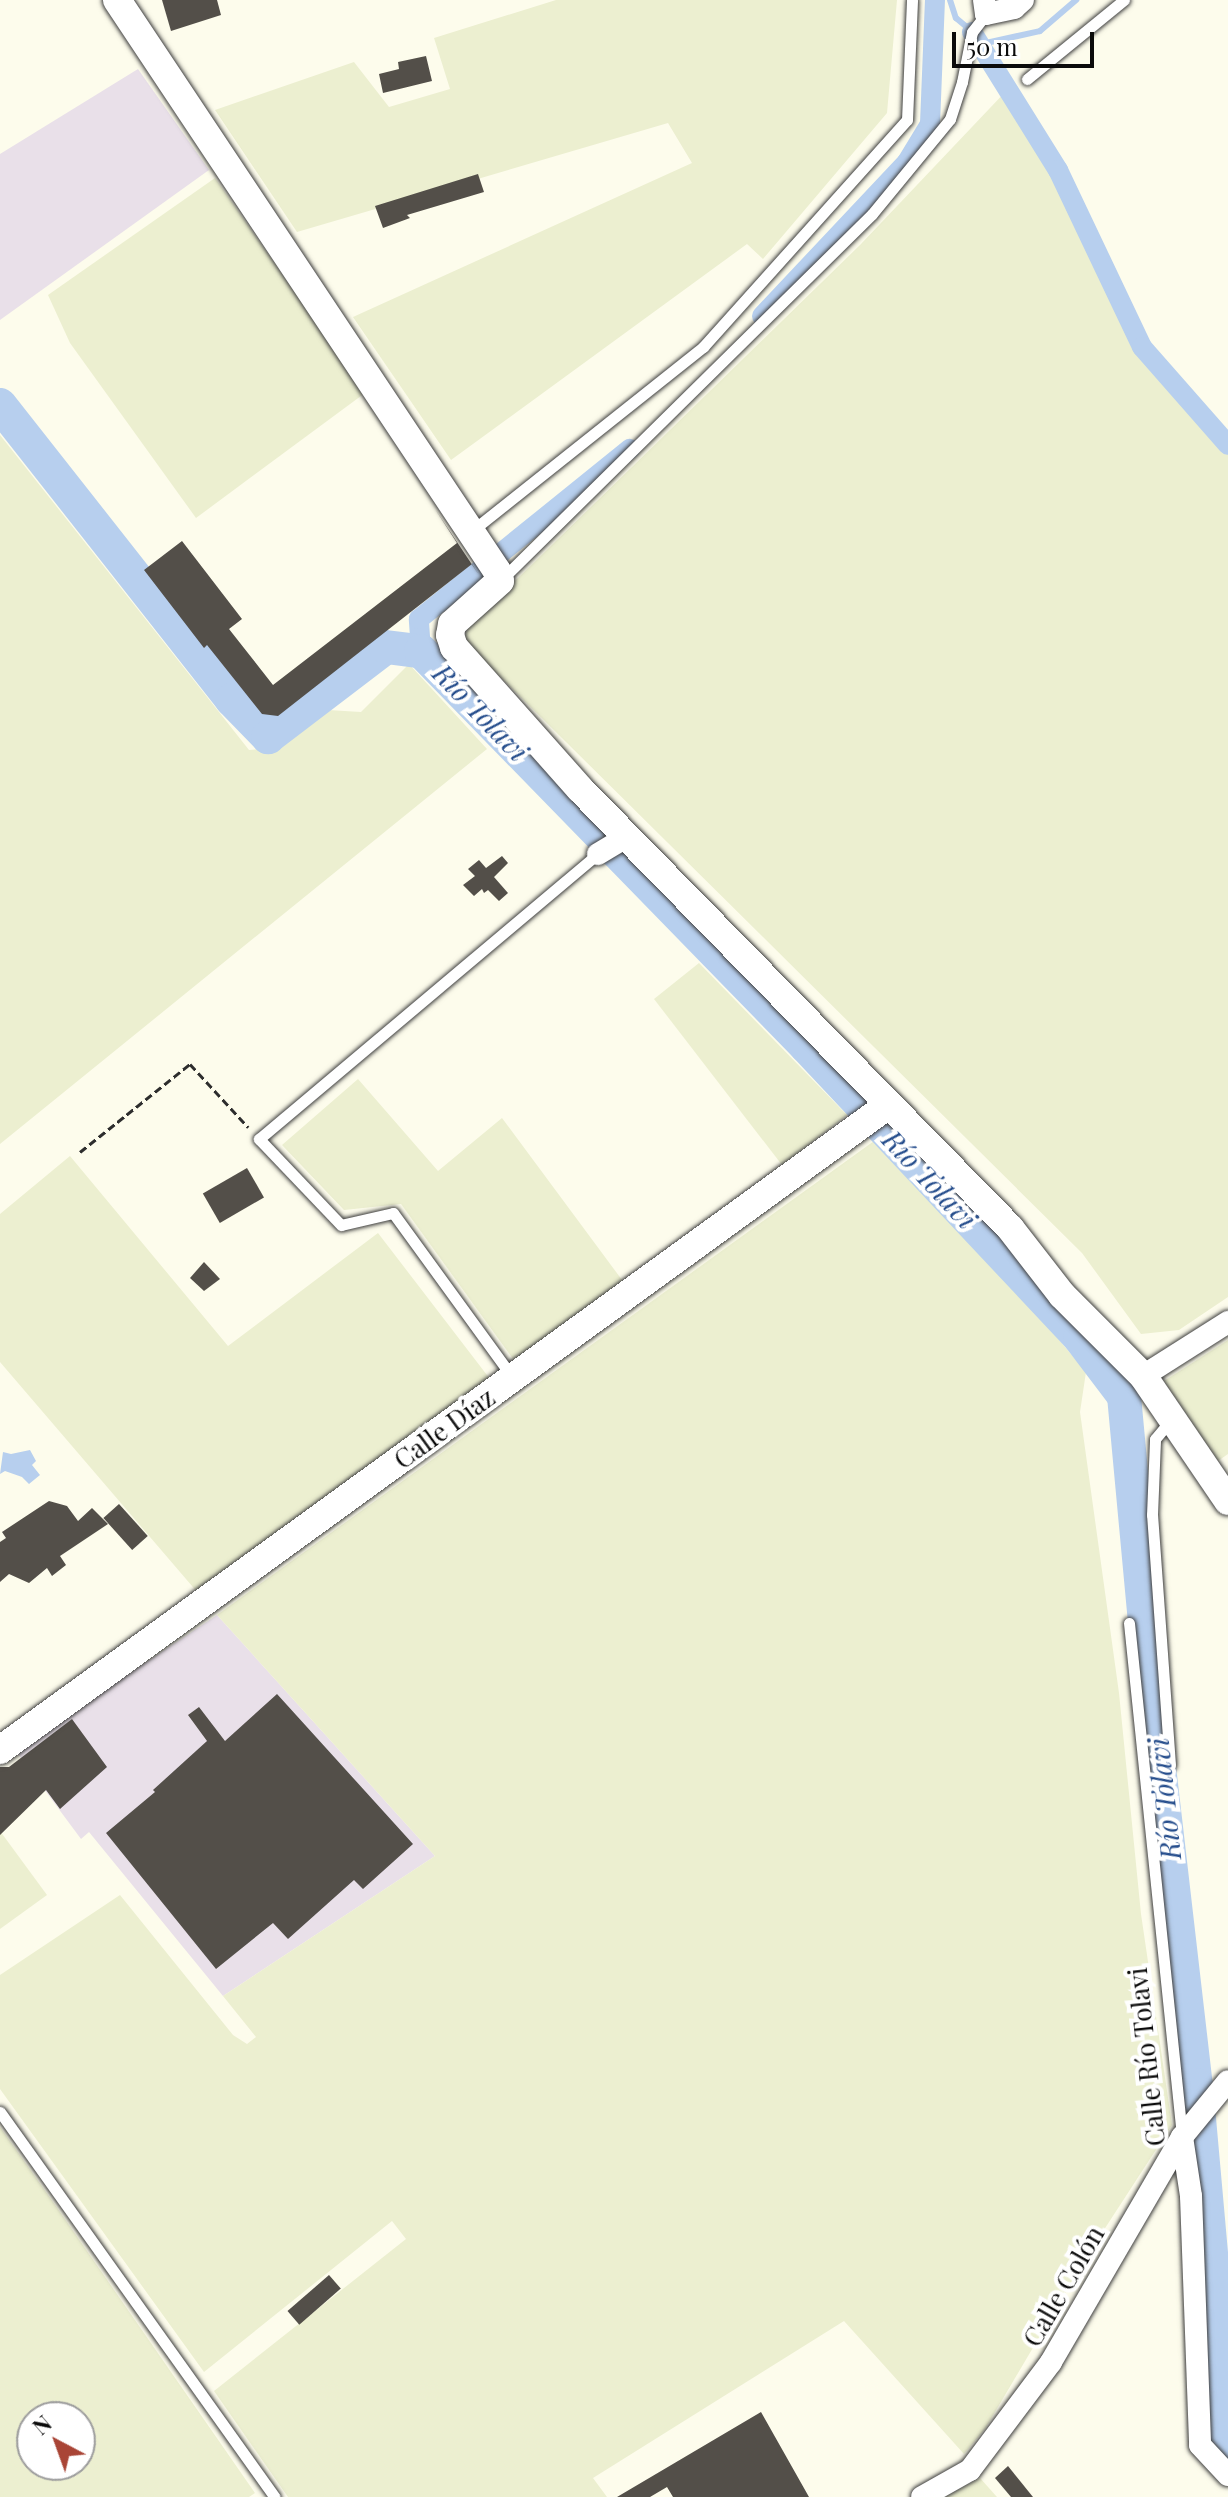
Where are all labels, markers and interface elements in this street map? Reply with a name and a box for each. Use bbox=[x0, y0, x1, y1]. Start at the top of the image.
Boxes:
scale bar bbox=[956, 16, 1098, 66]
text: 50 m bbox=[966, 30, 1018, 62]
water label: Río Tolavi bbox=[426, 656, 536, 768]
water label: Río Tolavi bbox=[876, 1123, 984, 1235]
street label: Calle Díaz bbox=[388, 1381, 500, 1475]
water label: Río Tolavi bbox=[1141, 1736, 1187, 1862]
street label: Calle Río Tolavi bbox=[1121, 1966, 1171, 2148]
street label: Calle Colón bbox=[1016, 2220, 1110, 2352]
north arrow bbox=[16, 2401, 96, 2481]
text: N bbox=[26, 2408, 57, 2441]

